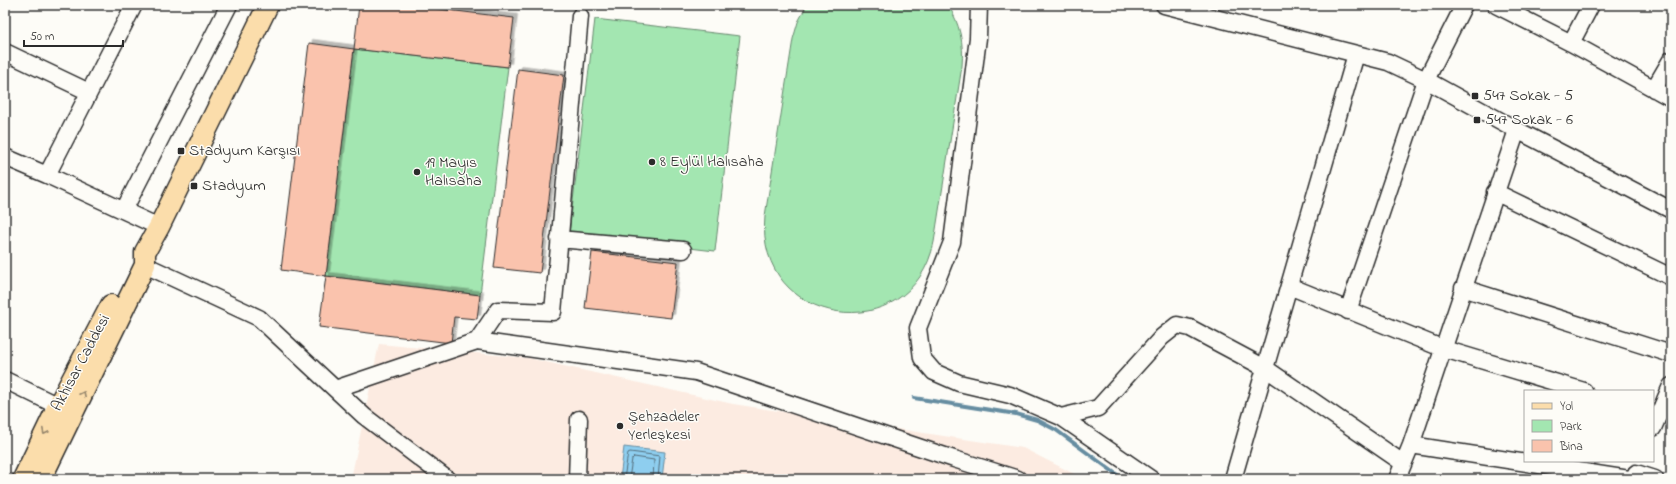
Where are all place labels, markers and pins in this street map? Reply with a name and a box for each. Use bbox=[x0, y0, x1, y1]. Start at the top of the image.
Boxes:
place label: 547 Sokak - 5 bbox=[1483, 84, 1573, 108]
marker: 547 Sokak - 5 bbox=[1470, 91, 1480, 101]
place label: 547 Sokak - 6 bbox=[1485, 108, 1573, 132]
marker: 547 Sokak - 6 bbox=[1472, 115, 1482, 125]
place label: Stadyum Karşısı bbox=[189, 139, 300, 163]
marker: Stadyum Karşısı bbox=[176, 146, 186, 156]
place label: 8 Eylül Halısaha bbox=[660, 150, 764, 174]
place label: 19 Mayıs Halısaha bbox=[425, 151, 482, 193]
marker: 8 Eylül Halısaha bbox=[647, 157, 657, 167]
marker: 19 Mayıs Halısaha bbox=[412, 167, 422, 177]
place label: Stadyum bbox=[202, 174, 266, 198]
marker: Stadyum bbox=[189, 181, 199, 191]
place label: Şehzadeler Yerleşkesi bbox=[628, 405, 699, 447]
marker: Şehzadeler Yerleşkesi bbox=[615, 421, 625, 431]

